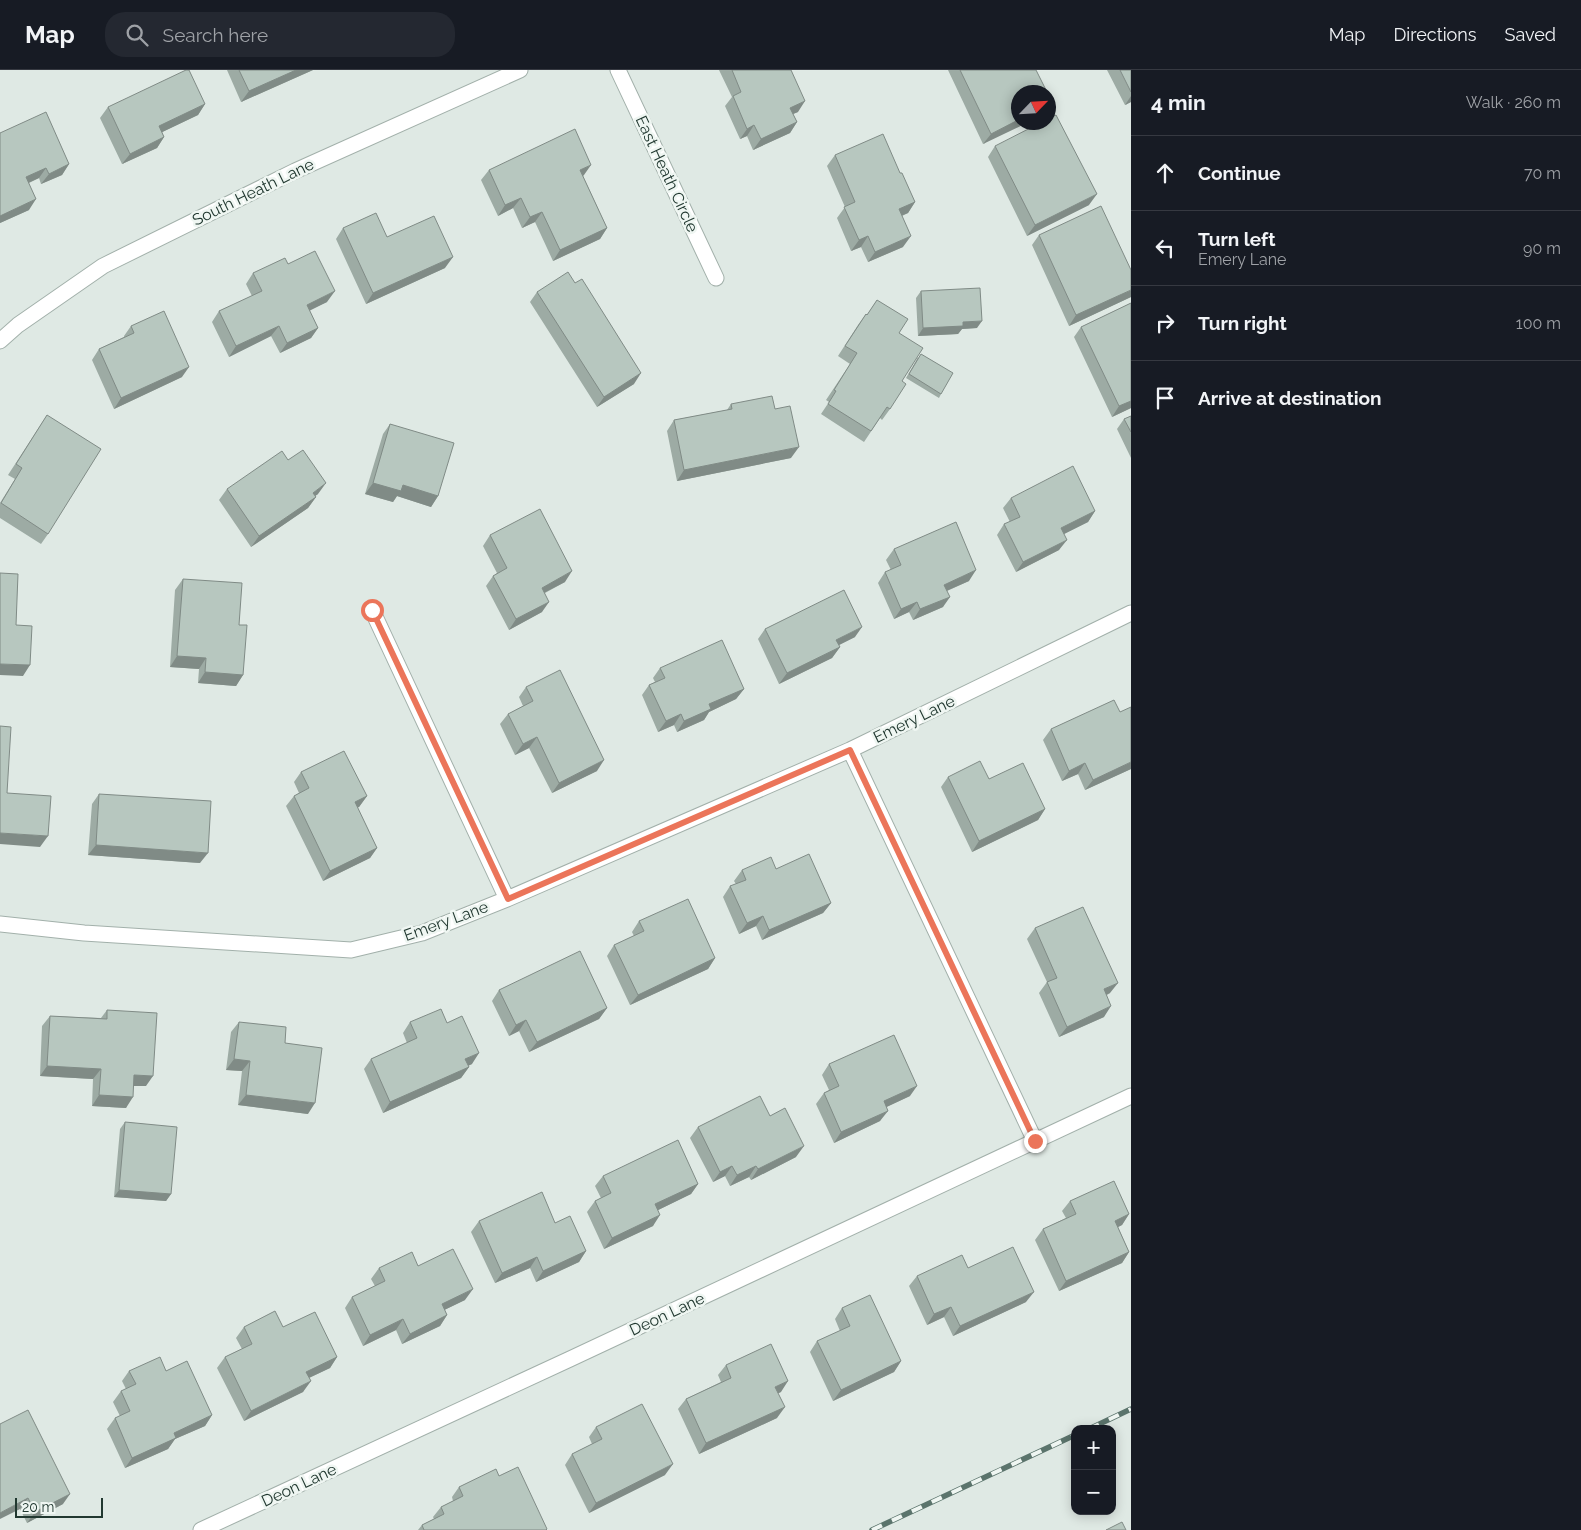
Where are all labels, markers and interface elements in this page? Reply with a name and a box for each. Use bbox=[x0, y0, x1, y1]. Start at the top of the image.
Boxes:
search box bbox=[105, 12, 455, 57]
text: Map bbox=[25, 20, 75, 49]
icon: search bbox=[123, 21, 151, 49]
text: Search here bbox=[163, 24, 268, 46]
text: Map bbox=[1329, 24, 1365, 45]
text: Directions bbox=[1393, 24, 1477, 45]
text: Saved bbox=[1505, 24, 1556, 45]
north arrow bbox=[1011, 85, 1056, 130]
text: 4 min bbox=[1151, 90, 1206, 115]
text: Walk · 260 m bbox=[1466, 93, 1561, 112]
street label: East Heath Circle bbox=[632, 113, 702, 235]
street label: South Heath Lane bbox=[189, 154, 317, 230]
icon: ahead bbox=[1151, 159, 1179, 187]
text: Continue bbox=[1198, 162, 1281, 184]
text: 70 m bbox=[1524, 164, 1561, 183]
text: Turn left bbox=[1198, 228, 1275, 250]
icon: left bbox=[1151, 234, 1179, 262]
text: 90 m bbox=[1523, 239, 1561, 258]
text: Emery Lane bbox=[1198, 250, 1286, 269]
icon: right bbox=[1151, 309, 1179, 337]
text: Turn right bbox=[1198, 312, 1287, 334]
text: 100 m bbox=[1516, 314, 1561, 333]
icon: arrive bbox=[1151, 384, 1179, 412]
text: Arrive at destination bbox=[1198, 387, 1382, 409]
route start bbox=[361, 599, 384, 622]
street label: Emery Lane bbox=[870, 691, 958, 747]
street label: Emery Lane bbox=[401, 897, 491, 945]
route end bbox=[1024, 1130, 1047, 1153]
street label: Deon Lane bbox=[626, 1288, 708, 1340]
map controls bbox=[1071, 1425, 1116, 1515]
button: + bbox=[1071, 1425, 1116, 1470]
street label: Deon Lane bbox=[258, 1459, 340, 1511]
button: − bbox=[1071, 1470, 1116, 1515]
scale bar bbox=[15, 1495, 102, 1518]
text: 20 m bbox=[22, 1499, 54, 1515]

